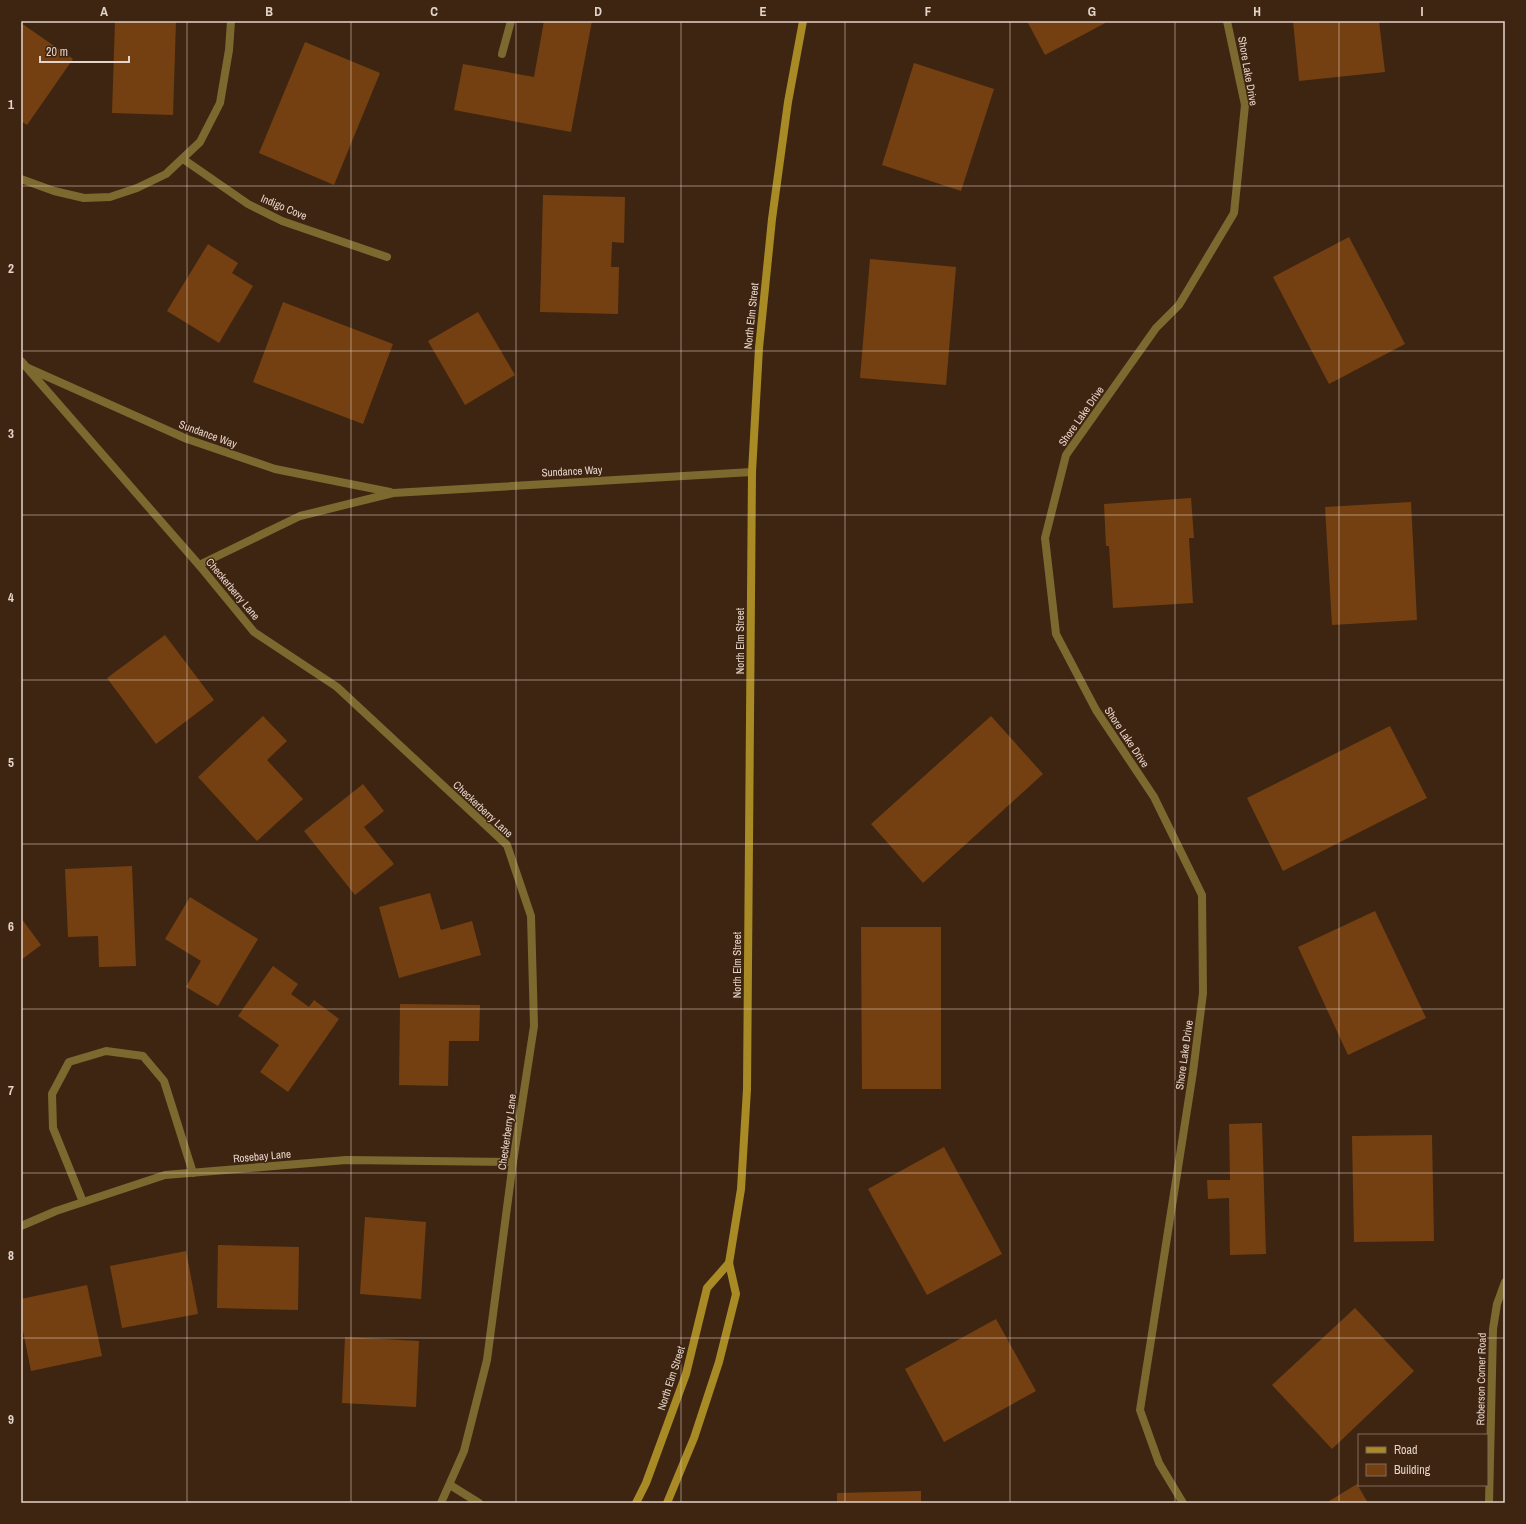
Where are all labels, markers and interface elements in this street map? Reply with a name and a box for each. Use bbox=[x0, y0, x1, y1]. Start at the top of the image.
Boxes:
text: A bbox=[100, 3, 108, 20]
text: B bbox=[265, 3, 273, 20]
text: C bbox=[430, 3, 438, 20]
text: D bbox=[594, 3, 602, 20]
text: E bbox=[759, 3, 767, 20]
text: F bbox=[925, 3, 932, 20]
text: G bbox=[1088, 3, 1096, 20]
text: H bbox=[1253, 3, 1261, 20]
text: I bbox=[1421, 3, 1424, 20]
street label: Shore Lake Drive bbox=[1235, 35, 1261, 107]
scale bar bbox=[40, 38, 129, 64]
text: 20 m bbox=[46, 44, 68, 60]
text: 1 bbox=[8, 96, 14, 113]
street label: Indigo Cove bbox=[259, 191, 309, 223]
text: 2 bbox=[8, 260, 14, 277]
street label: North Elm Street bbox=[741, 282, 761, 350]
street label: Shore Lake Drive bbox=[1055, 383, 1107, 449]
street label: Sundance Way bbox=[177, 417, 239, 451]
text: 3 bbox=[8, 425, 14, 442]
street label: Sundance Way bbox=[541, 462, 603, 480]
street label: Checkerberry Lane bbox=[203, 555, 263, 623]
text: 4 bbox=[8, 589, 14, 606]
street label: North Elm Street bbox=[733, 607, 747, 674]
street label: Shore Lake Drive bbox=[1102, 704, 1152, 770]
text: 5 bbox=[8, 754, 14, 771]
street label: Checkerberry Lane bbox=[450, 778, 516, 840]
text: 6 bbox=[8, 918, 14, 935]
street label: North Elm Street bbox=[730, 931, 744, 998]
street label: Shore Lake Drive bbox=[1172, 1019, 1196, 1091]
text: 7 bbox=[8, 1082, 14, 1099]
street label: Checkerberry Lane bbox=[495, 1093, 519, 1171]
street label: Rosebay Lane bbox=[232, 1146, 292, 1166]
text: 8 bbox=[8, 1247, 14, 1264]
street label: Roberson Comer Road bbox=[1473, 1333, 1489, 1425]
street label: North Elm Street bbox=[654, 1344, 688, 1412]
text: 9 bbox=[8, 1411, 14, 1428]
legend bbox=[1358, 1434, 1488, 1486]
text: Road bbox=[1394, 1442, 1418, 1458]
text: Building bbox=[1394, 1462, 1431, 1478]

